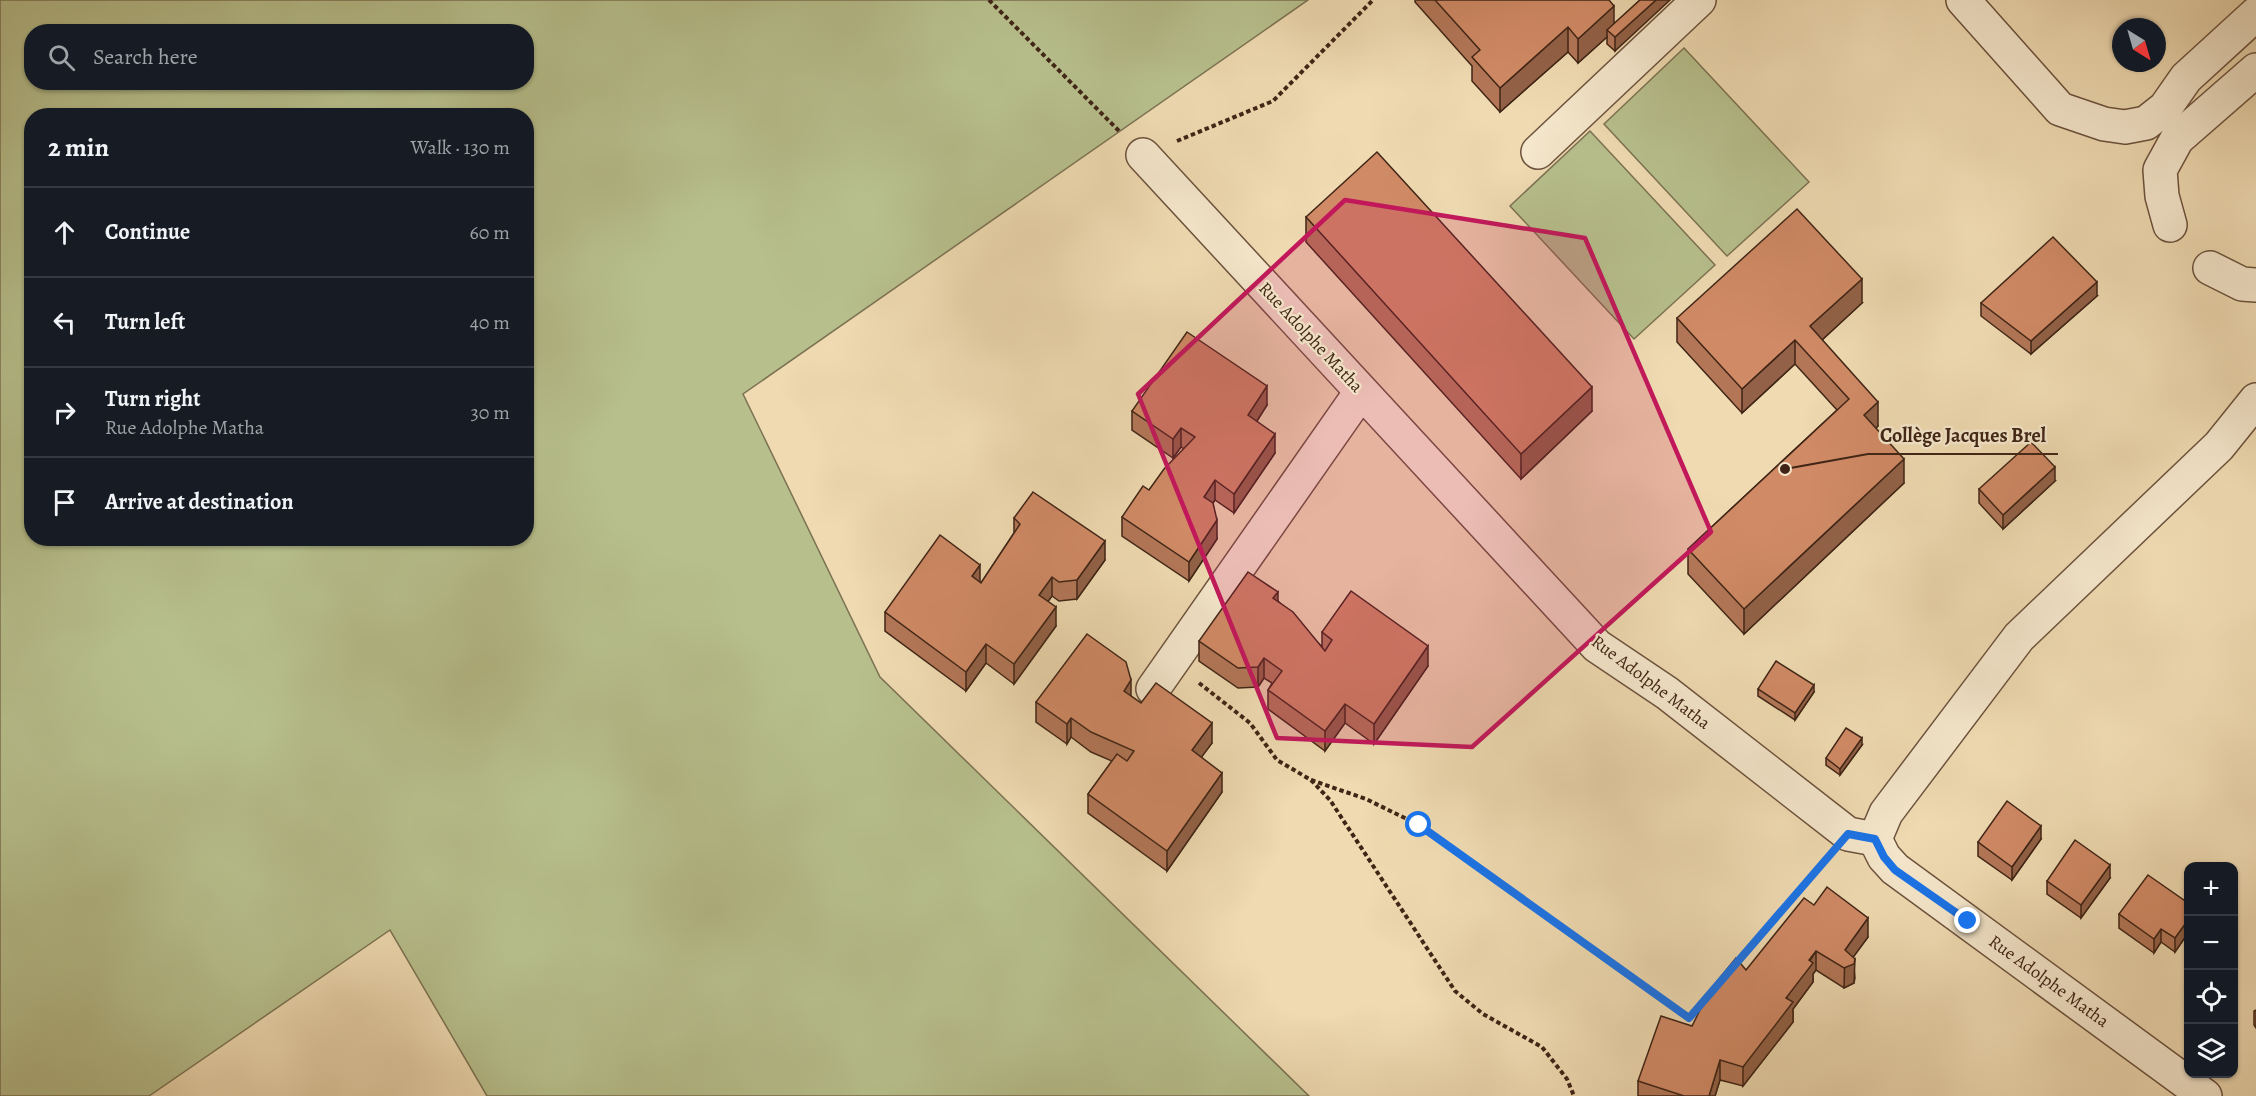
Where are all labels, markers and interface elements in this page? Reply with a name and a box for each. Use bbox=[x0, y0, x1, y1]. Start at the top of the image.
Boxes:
north arrow bbox=[2112, 18, 2166, 72]
search box bbox=[24, 24, 534, 90]
icon: search bbox=[45, 41, 78, 74]
text: Search here bbox=[93, 42, 198, 72]
text: 2 min bbox=[48, 130, 109, 165]
text: Walk · 130 m bbox=[411, 134, 510, 161]
icon: ahead bbox=[48, 216, 81, 249]
text: Continue bbox=[105, 217, 190, 247]
text: 60 m bbox=[470, 219, 510, 246]
street label: Rue Adolphe Matha bbox=[1253, 276, 1369, 398]
icon: left bbox=[48, 306, 81, 339]
text: Turn left bbox=[105, 307, 185, 337]
text: 40 m bbox=[470, 309, 510, 336]
text: Turn right bbox=[105, 384, 201, 414]
icon: right bbox=[48, 396, 81, 429]
text: 30 m bbox=[470, 399, 510, 426]
text: Rue Adolphe Matha bbox=[105, 414, 264, 441]
callout: Collège Jacques Brel bbox=[1868, 416, 2058, 454]
text: Collège Jacques Brel bbox=[1880, 422, 2047, 449]
icon: arrive bbox=[48, 486, 81, 519]
text: Arrive at destination bbox=[105, 487, 294, 517]
street label: Rue Adolphe Matha bbox=[1587, 629, 1716, 735]
route start bbox=[1405, 811, 1431, 837]
map controls bbox=[2184, 862, 2238, 1078]
button: + bbox=[2184, 862, 2238, 916]
route end bbox=[1954, 907, 1980, 933]
button: − bbox=[2184, 916, 2238, 970]
street label: Rue Adolphe Matha bbox=[1984, 929, 2114, 1033]
button: locate bbox=[2184, 970, 2238, 1024]
button: layers bbox=[2184, 1024, 2238, 1078]

